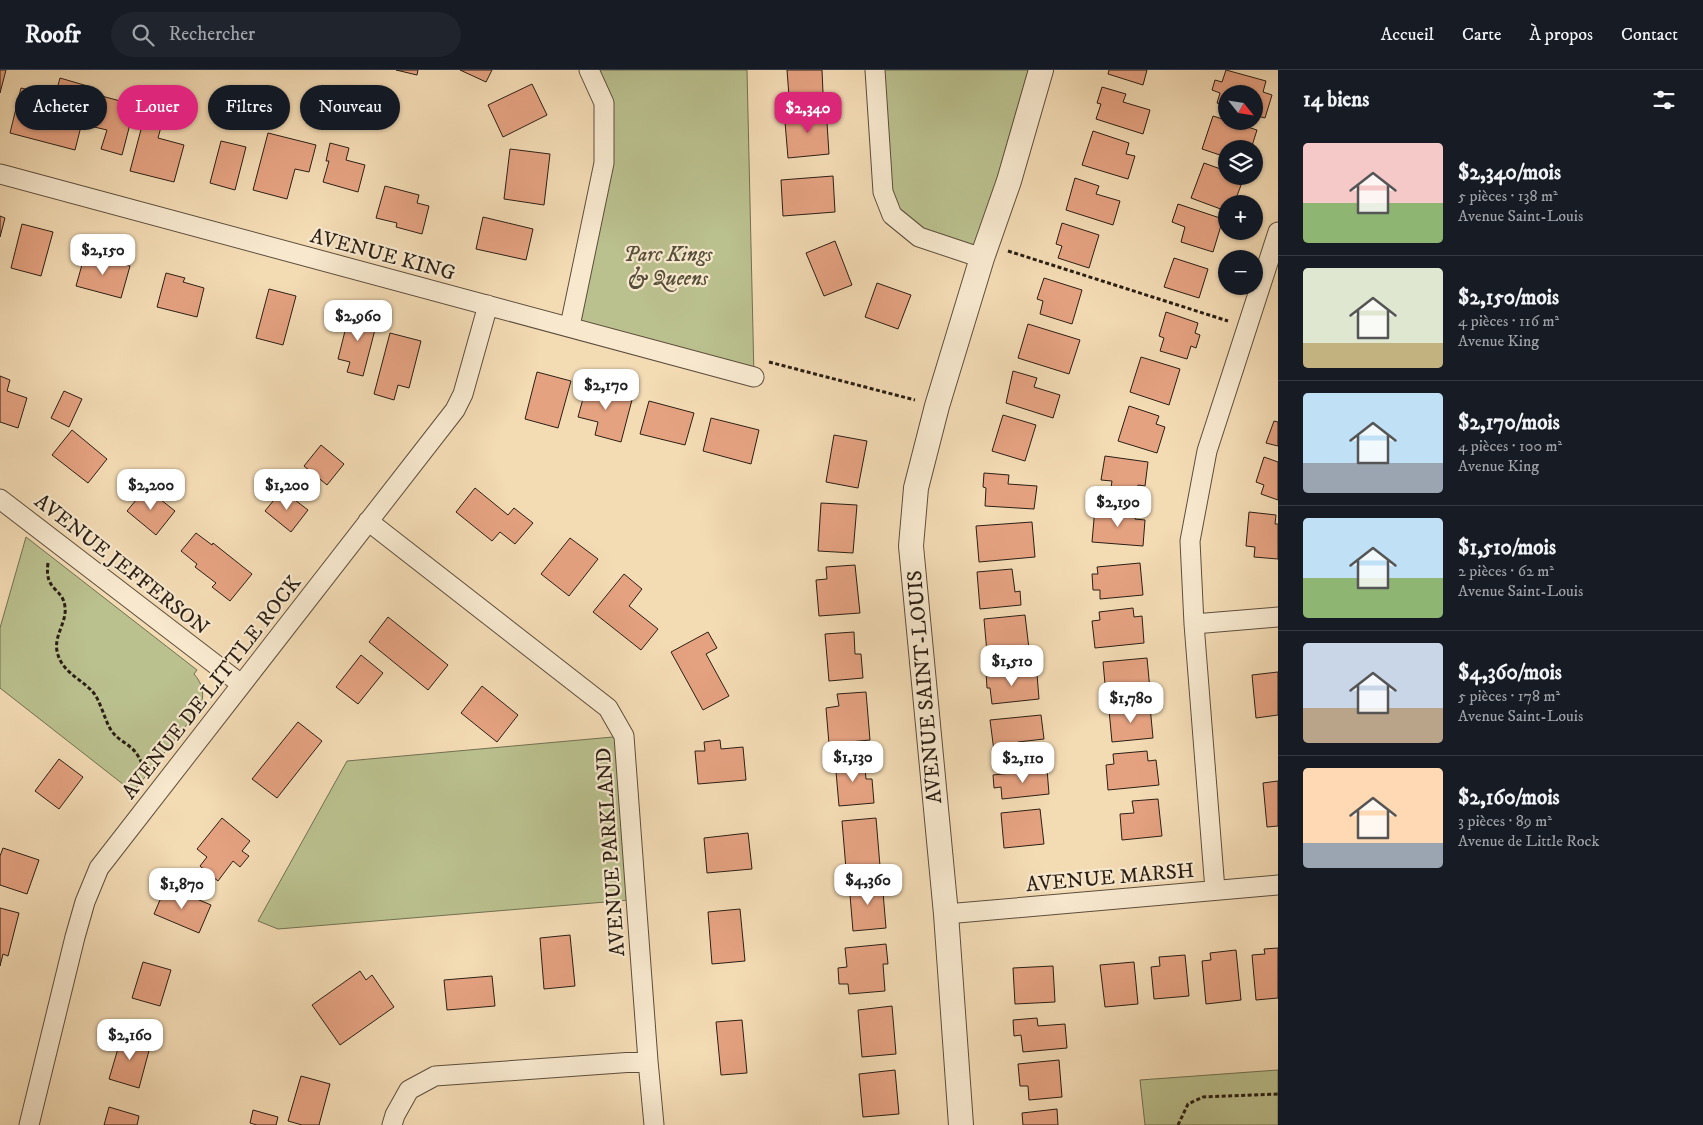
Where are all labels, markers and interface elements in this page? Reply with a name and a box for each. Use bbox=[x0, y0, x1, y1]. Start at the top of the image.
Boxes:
search box bbox=[111, 12, 461, 57]
text: Roofr bbox=[25, 20, 81, 50]
icon: search bbox=[129, 21, 157, 49]
text: Rechercher bbox=[169, 23, 255, 46]
text: Accueil bbox=[1381, 24, 1434, 46]
text: Carte bbox=[1462, 24, 1501, 46]
text: À propos bbox=[1529, 24, 1593, 46]
text: Contact bbox=[1621, 24, 1678, 46]
chip: Acheter bbox=[15, 85, 107, 130]
chip: Louer bbox=[117, 85, 198, 130]
chip: Filtres bbox=[208, 85, 290, 130]
chip: Nouveau bbox=[300, 85, 400, 130]
north arrow bbox=[1218, 85, 1262, 130]
map controls bbox=[1218, 85, 1263, 295]
icon: filters bbox=[1650, 86, 1678, 114]
text: 14 biens bbox=[1303, 87, 1369, 113]
pin: $2,340 bbox=[767, 92, 849, 134]
text: $2,340 bbox=[786, 98, 830, 118]
button: layers bbox=[1218, 140, 1263, 185]
text: $2,340/mois bbox=[1458, 160, 1561, 186]
icon: home bbox=[1343, 163, 1403, 223]
text: 5 pièces · 138 m² bbox=[1458, 186, 1558, 206]
button: + bbox=[1218, 195, 1263, 240]
text: Avenue Saint-Louis bbox=[1458, 206, 1583, 226]
street label: AVENUE KING bbox=[307, 223, 458, 287]
pin: $2,150 bbox=[62, 234, 144, 276]
text: $2,150 bbox=[81, 240, 125, 260]
park label: Parc Kings & Queens bbox=[624, 242, 713, 292]
button: − bbox=[1218, 250, 1263, 295]
text: $2,150/mois bbox=[1458, 285, 1559, 311]
icon: home bbox=[1343, 288, 1403, 348]
pin: $2,960 bbox=[317, 300, 399, 342]
text: $2,960 bbox=[335, 306, 381, 326]
text: 4 pièces · 116 m² bbox=[1458, 311, 1559, 331]
text: Avenue King bbox=[1458, 331, 1539, 351]
pin: $2,170 bbox=[565, 368, 647, 411]
text: $2,170 bbox=[584, 375, 628, 395]
text: $2,170/mois bbox=[1458, 410, 1560, 436]
icon: home bbox=[1343, 413, 1403, 473]
text: 4 pièces · 100 m² bbox=[1458, 436, 1562, 456]
text: Avenue King bbox=[1458, 456, 1539, 476]
pin: $2,200 bbox=[110, 468, 192, 511]
pin: $1,200 bbox=[246, 468, 328, 511]
text: $2,200 bbox=[128, 475, 174, 495]
text: $1,200 bbox=[265, 475, 309, 495]
pin: $2,190 bbox=[1077, 486, 1159, 528]
street label: AVENUE JEFFERSON bbox=[29, 488, 214, 641]
text: $2,190 bbox=[1096, 492, 1140, 512]
text: $1,510/mois bbox=[1458, 535, 1556, 561]
icon: home bbox=[1343, 538, 1403, 598]
text: 2 pièces · 62 m² bbox=[1458, 561, 1554, 581]
street label: AVENUE SAINT-LOUIS bbox=[902, 569, 948, 805]
street label: AVENUE DE LITTLE ROCK bbox=[116, 570, 307, 805]
text: Avenue Saint-Louis bbox=[1458, 581, 1583, 601]
pin: $1,510 bbox=[971, 644, 1053, 687]
text: $1,510 bbox=[991, 651, 1033, 671]
text: $4,360/mois bbox=[1458, 660, 1562, 686]
icon: home bbox=[1343, 663, 1403, 723]
pin: $1,780 bbox=[1090, 682, 1172, 724]
text: 5 pièces · 178 m² bbox=[1458, 686, 1560, 706]
text: $1,780 bbox=[1110, 688, 1152, 708]
text: Avenue Saint-Louis bbox=[1458, 706, 1583, 726]
pin: $1,130 bbox=[812, 740, 894, 783]
pin: $2,110 bbox=[982, 742, 1064, 784]
street label: AVENUE PARKLAND bbox=[591, 747, 631, 957]
text: $1,130 bbox=[833, 747, 873, 767]
text: $2,110 bbox=[1002, 748, 1044, 768]
text: $2,160/mois bbox=[1458, 785, 1560, 811]
icon: home bbox=[1343, 788, 1403, 848]
text: 3 pièces · 89 m² bbox=[1458, 811, 1552, 831]
text: Avenue de Little Rock bbox=[1458, 831, 1599, 851]
street label: AVENUE MARSH bbox=[1025, 858, 1195, 898]
pin: $4,360 bbox=[827, 864, 909, 906]
pin: $1,870 bbox=[141, 868, 223, 910]
text: $4,360 bbox=[845, 870, 891, 890]
text: $1,870 bbox=[160, 874, 204, 894]
pin: $2,160 bbox=[89, 1018, 171, 1061]
text: $2,160 bbox=[108, 1025, 152, 1045]

